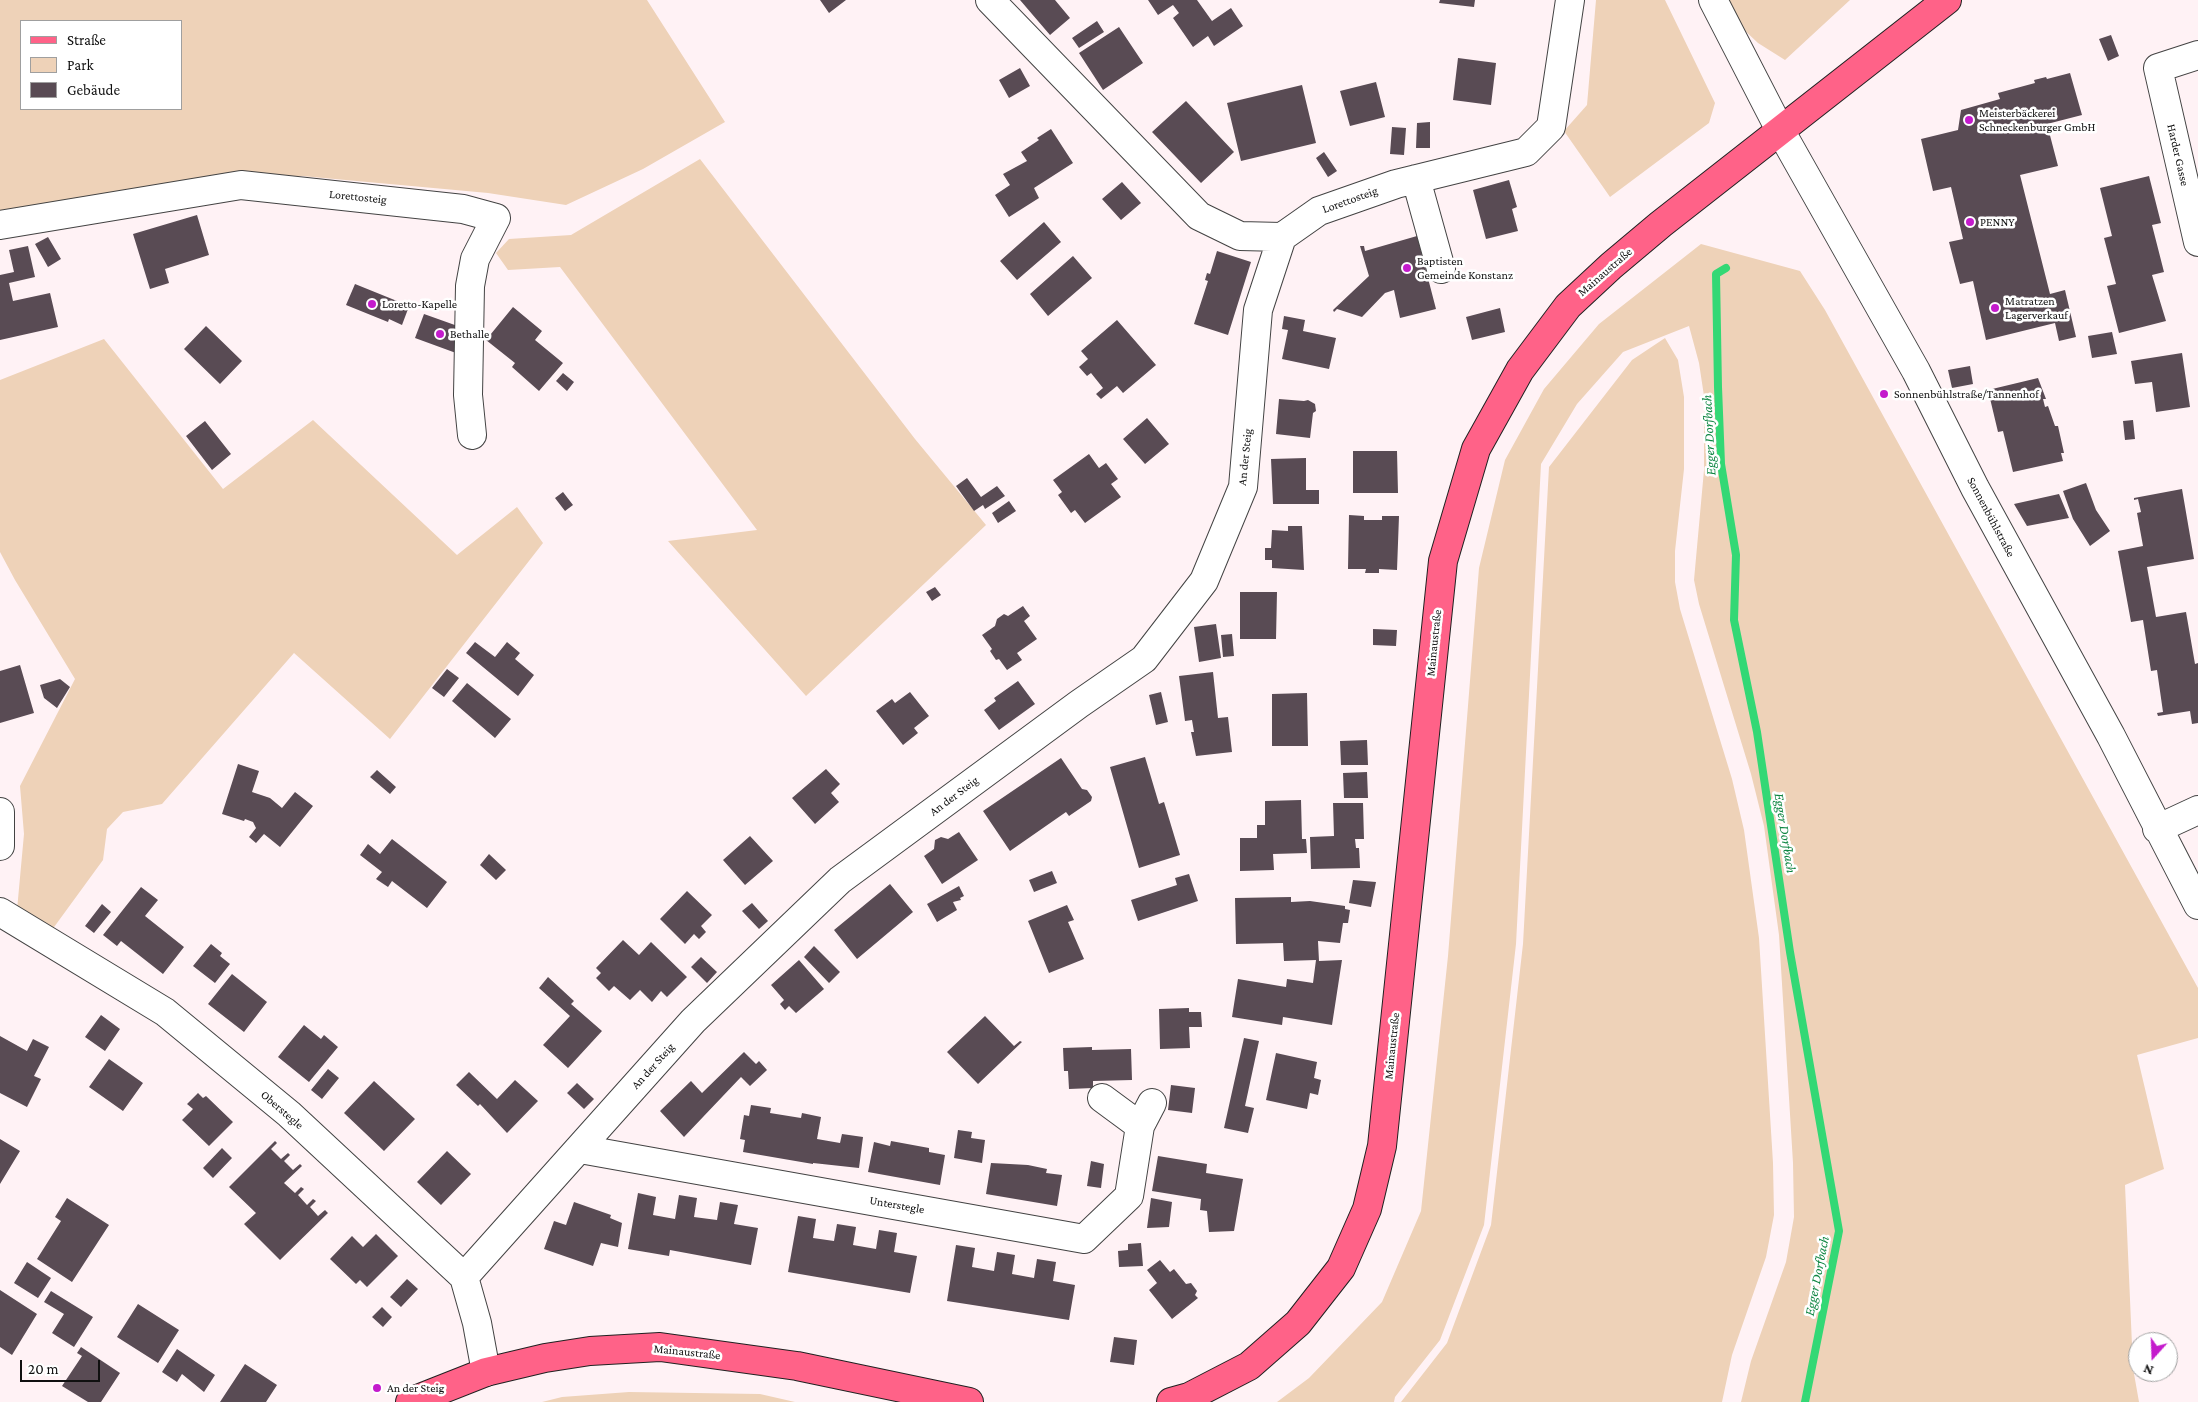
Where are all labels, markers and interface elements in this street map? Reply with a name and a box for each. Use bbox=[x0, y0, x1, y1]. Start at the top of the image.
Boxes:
legend bbox=[20, 20, 182, 110]
text: Straße bbox=[67, 32, 106, 48]
text: Park bbox=[67, 57, 94, 73]
text: Gebäude bbox=[67, 82, 120, 98]
place label: Meisterbäckerei Schneckenburger GmbH bbox=[1979, 106, 2095, 134]
marker: Meisterbäckerei Schneckenburger GmbH bbox=[1963, 114, 1975, 126]
street label: Harder Gasse bbox=[2164, 122, 2192, 188]
street label: Lorettosteig bbox=[1320, 183, 1380, 217]
street label: Lorettosteig bbox=[328, 187, 388, 207]
place label: PENNY bbox=[1980, 215, 2015, 229]
marker: PENNY bbox=[1964, 216, 1976, 228]
street label: Mainaustraße bbox=[1575, 245, 1635, 299]
place label: Baptisten Gemeinde Konstanz bbox=[1417, 254, 1513, 282]
marker: Baptisten Gemeinde Konstanz bbox=[1401, 262, 1413, 274]
place label: Matratzen Lagerverkauf bbox=[2005, 294, 2068, 322]
place label: Loretto-Kapelle bbox=[382, 297, 457, 311]
marker: Loretto-Kapelle bbox=[366, 298, 378, 310]
marker: Matratzen Lagerverkauf bbox=[1989, 302, 2001, 314]
place label: Bethalle bbox=[450, 327, 489, 341]
marker: Bethalle bbox=[434, 328, 446, 340]
place label: Sonnenbühlstraße/Tannenhof bbox=[1894, 387, 2039, 401]
marker: Sonnenbühlstraße/Tannenhof bbox=[1878, 388, 1890, 400]
water label: Egger Dorfbach bbox=[1698, 394, 1720, 476]
street label: An der Steig bbox=[1235, 428, 1255, 486]
street label: Sonnenbühlstraße bbox=[1964, 475, 2018, 559]
street label: Mainaustraße bbox=[1423, 609, 1445, 677]
street label: An der Steig bbox=[927, 773, 981, 819]
water label: Egger Dorfbach bbox=[1770, 792, 1800, 874]
street label: Mainaustraße bbox=[1381, 1012, 1403, 1080]
street label: An der Steig bbox=[628, 1040, 678, 1092]
street label: Oberstegle bbox=[258, 1088, 306, 1132]
street label: Unterstegle bbox=[868, 1193, 926, 1217]
water label: Egger Dorfbach bbox=[1801, 1235, 1833, 1317]
north arrow bbox=[2128, 1332, 2178, 1382]
street label: Mainaustraße bbox=[653, 1341, 721, 1363]
scale bar bbox=[22, 1350, 102, 1382]
text: 20 m bbox=[28, 1361, 59, 1377]
text: N bbox=[2141, 1361, 2155, 1379]
place label: An der Steig bbox=[387, 1381, 444, 1395]
marker: An der Steig bbox=[371, 1382, 383, 1394]

